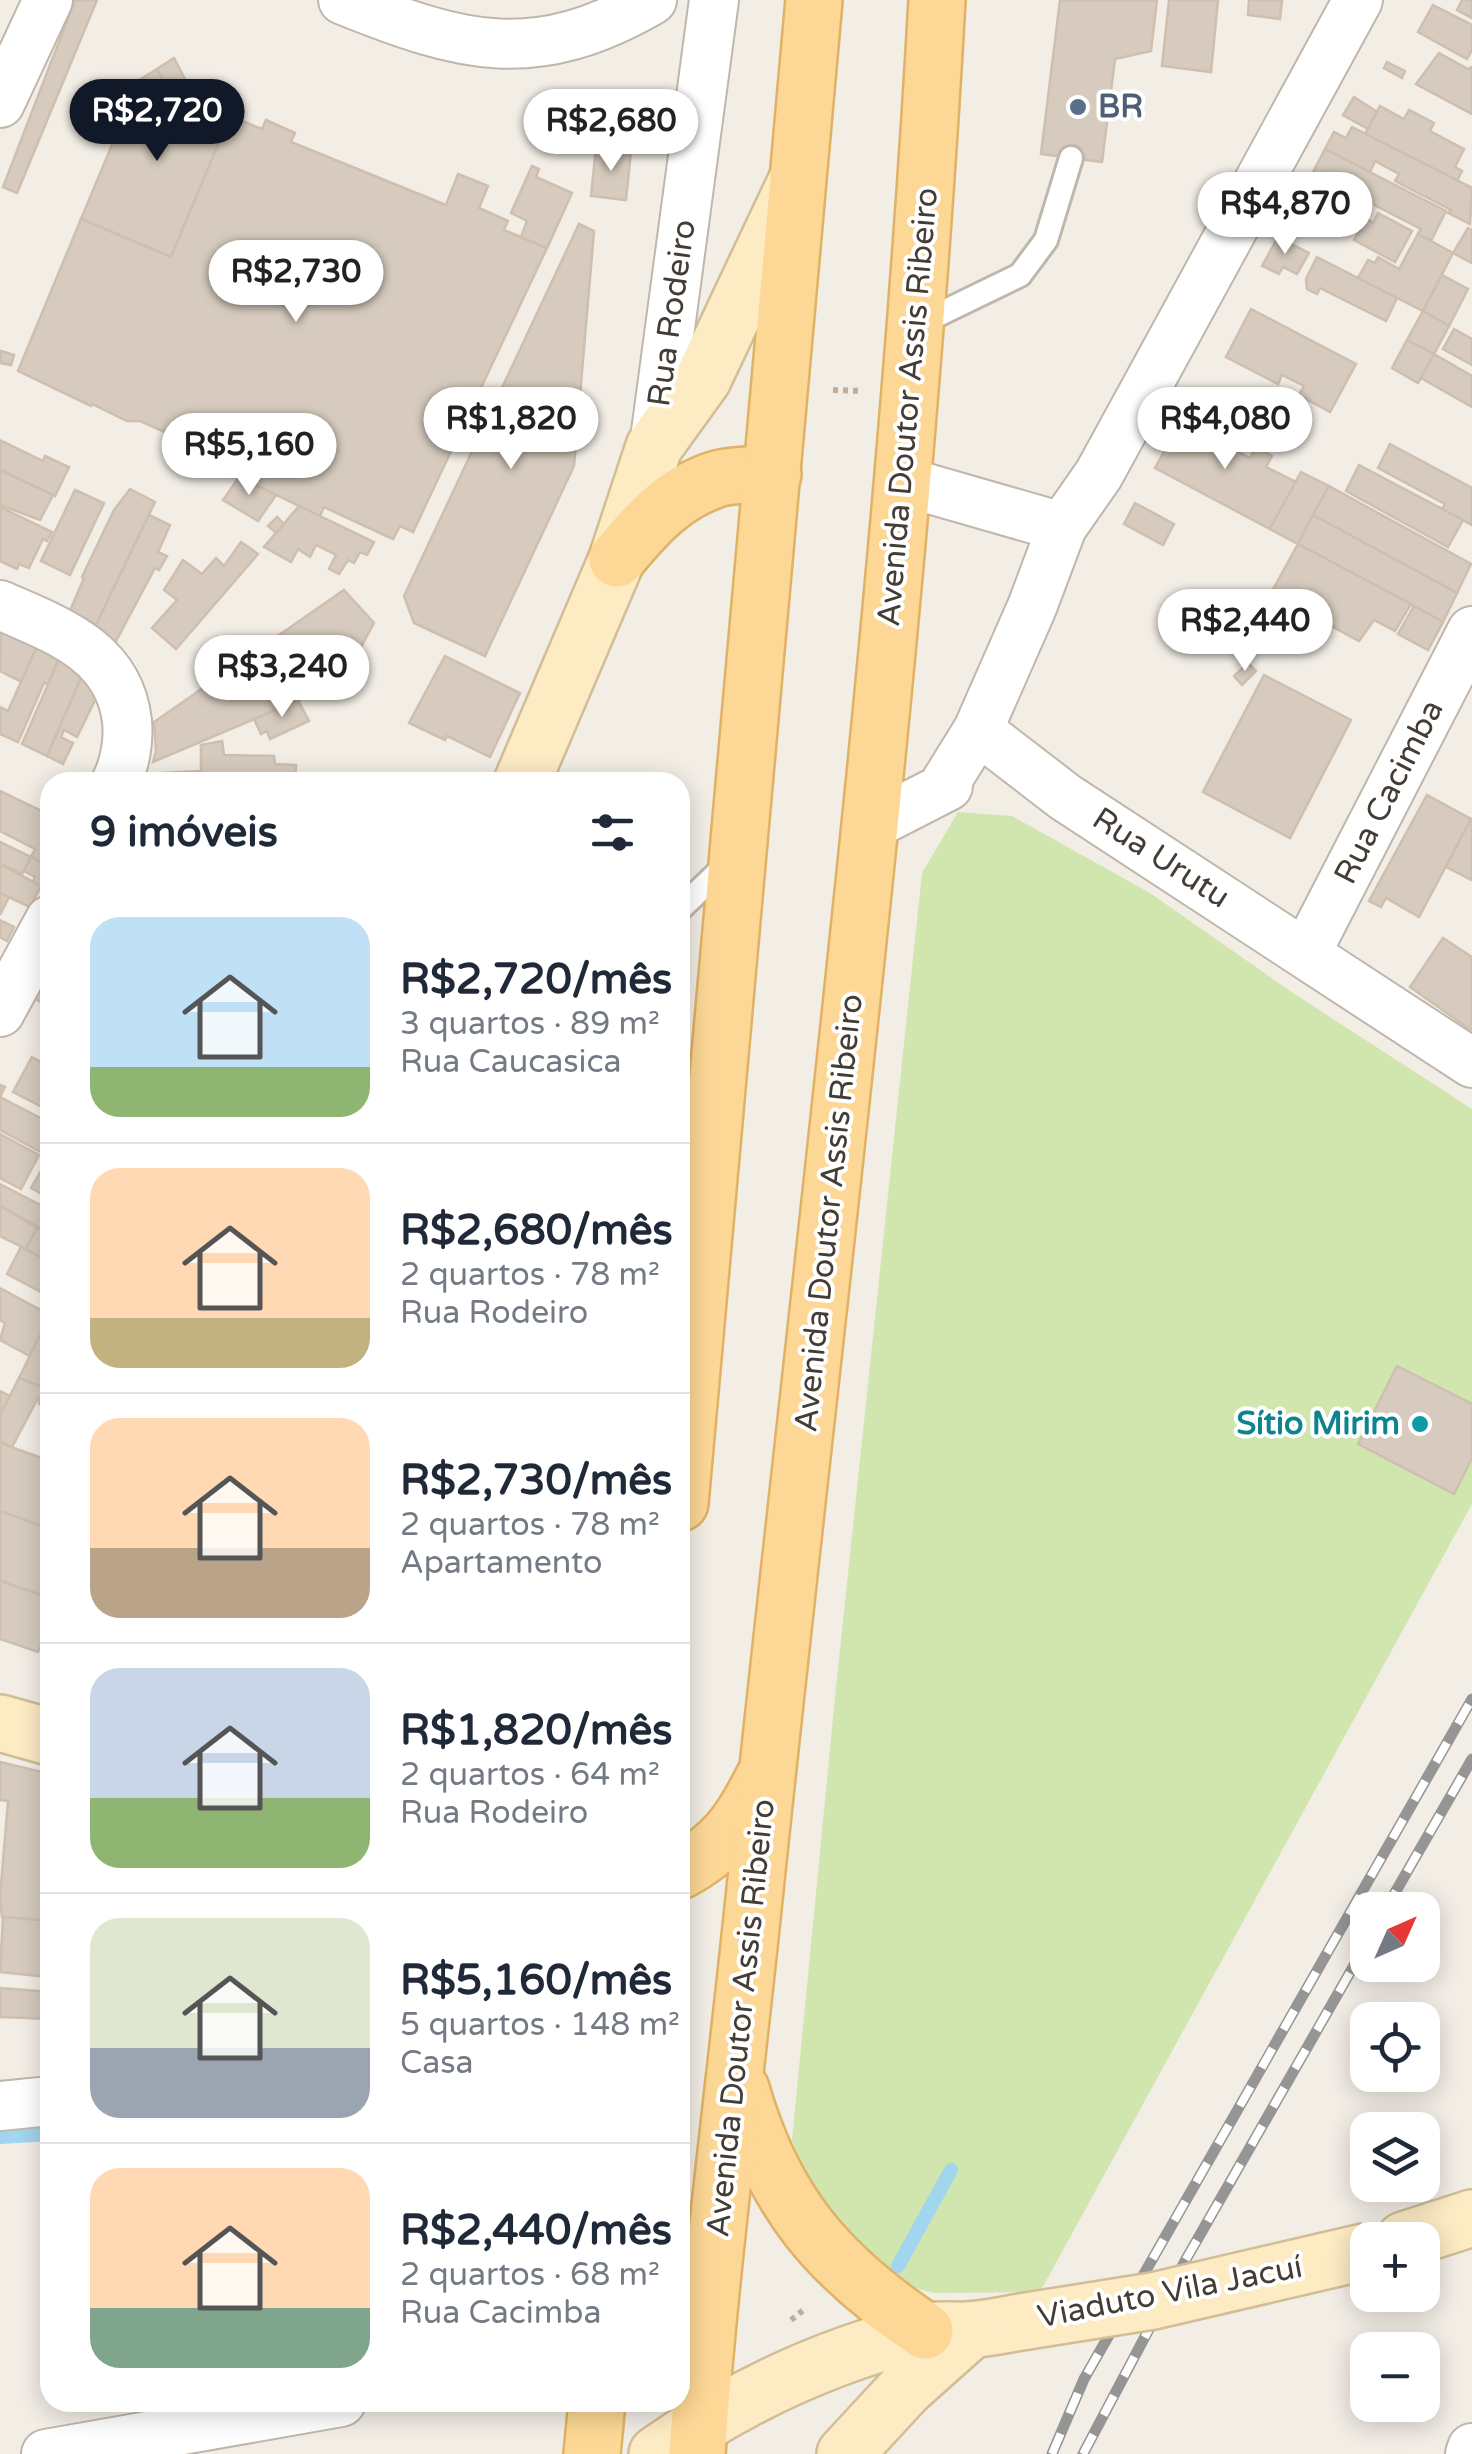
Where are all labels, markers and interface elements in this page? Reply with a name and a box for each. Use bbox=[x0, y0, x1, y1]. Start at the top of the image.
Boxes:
pin: R$2,720 bbox=[65, 79, 249, 164]
place label: BR bbox=[1098, 88, 1143, 126]
pin: R$2,680 bbox=[519, 89, 703, 174]
text: R$2,720 bbox=[92, 92, 222, 130]
marker: BR bbox=[1067, 96, 1089, 118]
text: R$2,680 bbox=[545, 102, 677, 140]
pin: R$4,870 bbox=[1193, 172, 1377, 257]
text: R$4,870 bbox=[1219, 185, 1351, 223]
street label: Avenida Doutor Assis Ribeiro bbox=[870, 186, 946, 628]
street label: Rua Rodeiro bbox=[640, 217, 704, 409]
pin: R$2,730 bbox=[204, 240, 388, 325]
text: R$2,730 bbox=[231, 253, 361, 291]
pin: R$1,820 bbox=[419, 387, 603, 472]
pin: R$4,080 bbox=[1133, 387, 1317, 472]
text: R$1,820 bbox=[445, 400, 577, 438]
text: R$4,080 bbox=[1159, 400, 1291, 438]
pin: R$5,160 bbox=[157, 413, 341, 498]
text: R$5,160 bbox=[184, 426, 314, 464]
pin: R$2,440 bbox=[1153, 589, 1337, 674]
text: R$2,440 bbox=[1180, 602, 1310, 640]
pin: R$3,240 bbox=[190, 635, 374, 720]
text: R$3,240 bbox=[216, 648, 348, 686]
street label: Rua Cacimba bbox=[1326, 694, 1452, 890]
street label: Rua Urutu bbox=[1085, 800, 1237, 916]
icon: filters bbox=[585, 805, 640, 860]
text: 9 imóveis bbox=[90, 807, 278, 858]
text: R$2,720/mês bbox=[400, 954, 672, 1005]
icon: home bbox=[170, 957, 290, 1077]
street label: Avenida Doutor Assis Ribeiro bbox=[787, 992, 871, 1434]
text: 3 quartos · 89 m² bbox=[400, 1005, 660, 1043]
text: Rua Caucasica bbox=[400, 1043, 622, 1081]
text: R$2,680/mês bbox=[400, 1205, 673, 1256]
icon: home bbox=[170, 1208, 290, 1328]
text: 2 quartos · 78 m² bbox=[400, 1256, 660, 1294]
text: Rua Rodeiro bbox=[400, 1294, 588, 1332]
place label: Sítio Mirim bbox=[1236, 1405, 1400, 1443]
marker: Sítio Mirim bbox=[1409, 1413, 1431, 1435]
text: R$2,730/mês bbox=[400, 1455, 672, 1506]
icon: home bbox=[170, 1458, 290, 1578]
text: 2 quartos · 78 m² bbox=[400, 1506, 660, 1544]
text: Apartamento bbox=[400, 1544, 602, 1582]
text: R$1,820/mês bbox=[400, 1705, 672, 1756]
icon: home bbox=[170, 1708, 290, 1828]
text: 2 quartos · 64 m² bbox=[400, 1756, 660, 1794]
text: Rua Rodeiro bbox=[400, 1794, 588, 1832]
street label: Avenida Doutor Assis Ribeiro bbox=[699, 1797, 783, 2239]
north arrow bbox=[1350, 1892, 1440, 1982]
map controls bbox=[1350, 1892, 1440, 2422]
text: R$5,160/mês bbox=[400, 1955, 672, 2006]
icon: home bbox=[170, 1958, 290, 2078]
button: locate bbox=[1350, 2002, 1440, 2092]
text: 5 quartos · 148 m² bbox=[400, 2006, 680, 2044]
text: Casa bbox=[400, 2044, 474, 2082]
button: layers bbox=[1350, 2112, 1440, 2202]
text: R$2,440/mês bbox=[400, 2205, 672, 2256]
icon: home bbox=[170, 2208, 290, 2328]
button: + bbox=[1350, 2222, 1440, 2312]
street label: Viaduto Vila Jacuí bbox=[1034, 2248, 1306, 2336]
text: 2 quartos · 68 m² bbox=[400, 2256, 660, 2294]
text: Rua Cacimba bbox=[400, 2294, 601, 2332]
button: − bbox=[1350, 2332, 1440, 2422]

